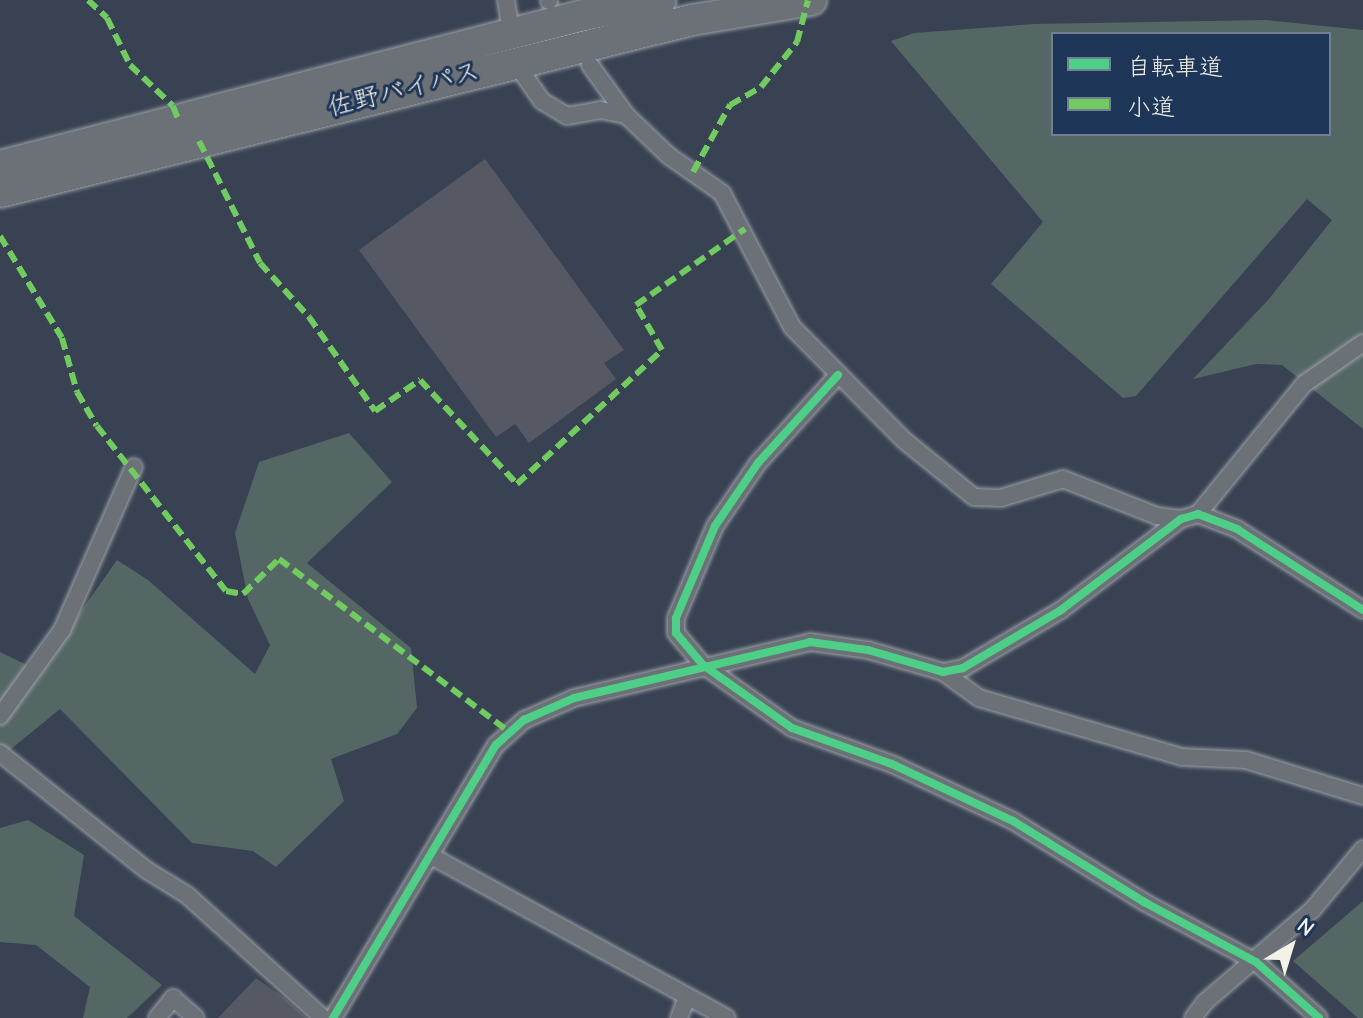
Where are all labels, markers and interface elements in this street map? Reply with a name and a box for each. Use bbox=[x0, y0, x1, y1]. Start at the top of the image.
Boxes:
legend bbox=[1051, 32, 1331, 136]
text: 自転車道 bbox=[1127, 53, 1223, 81]
street label: 佐野バイパス bbox=[325, 56, 483, 124]
text: 小道 bbox=[1127, 93, 1175, 121]
north arrow bbox=[1251, 906, 1331, 986]
text: N bbox=[1292, 912, 1319, 942]

